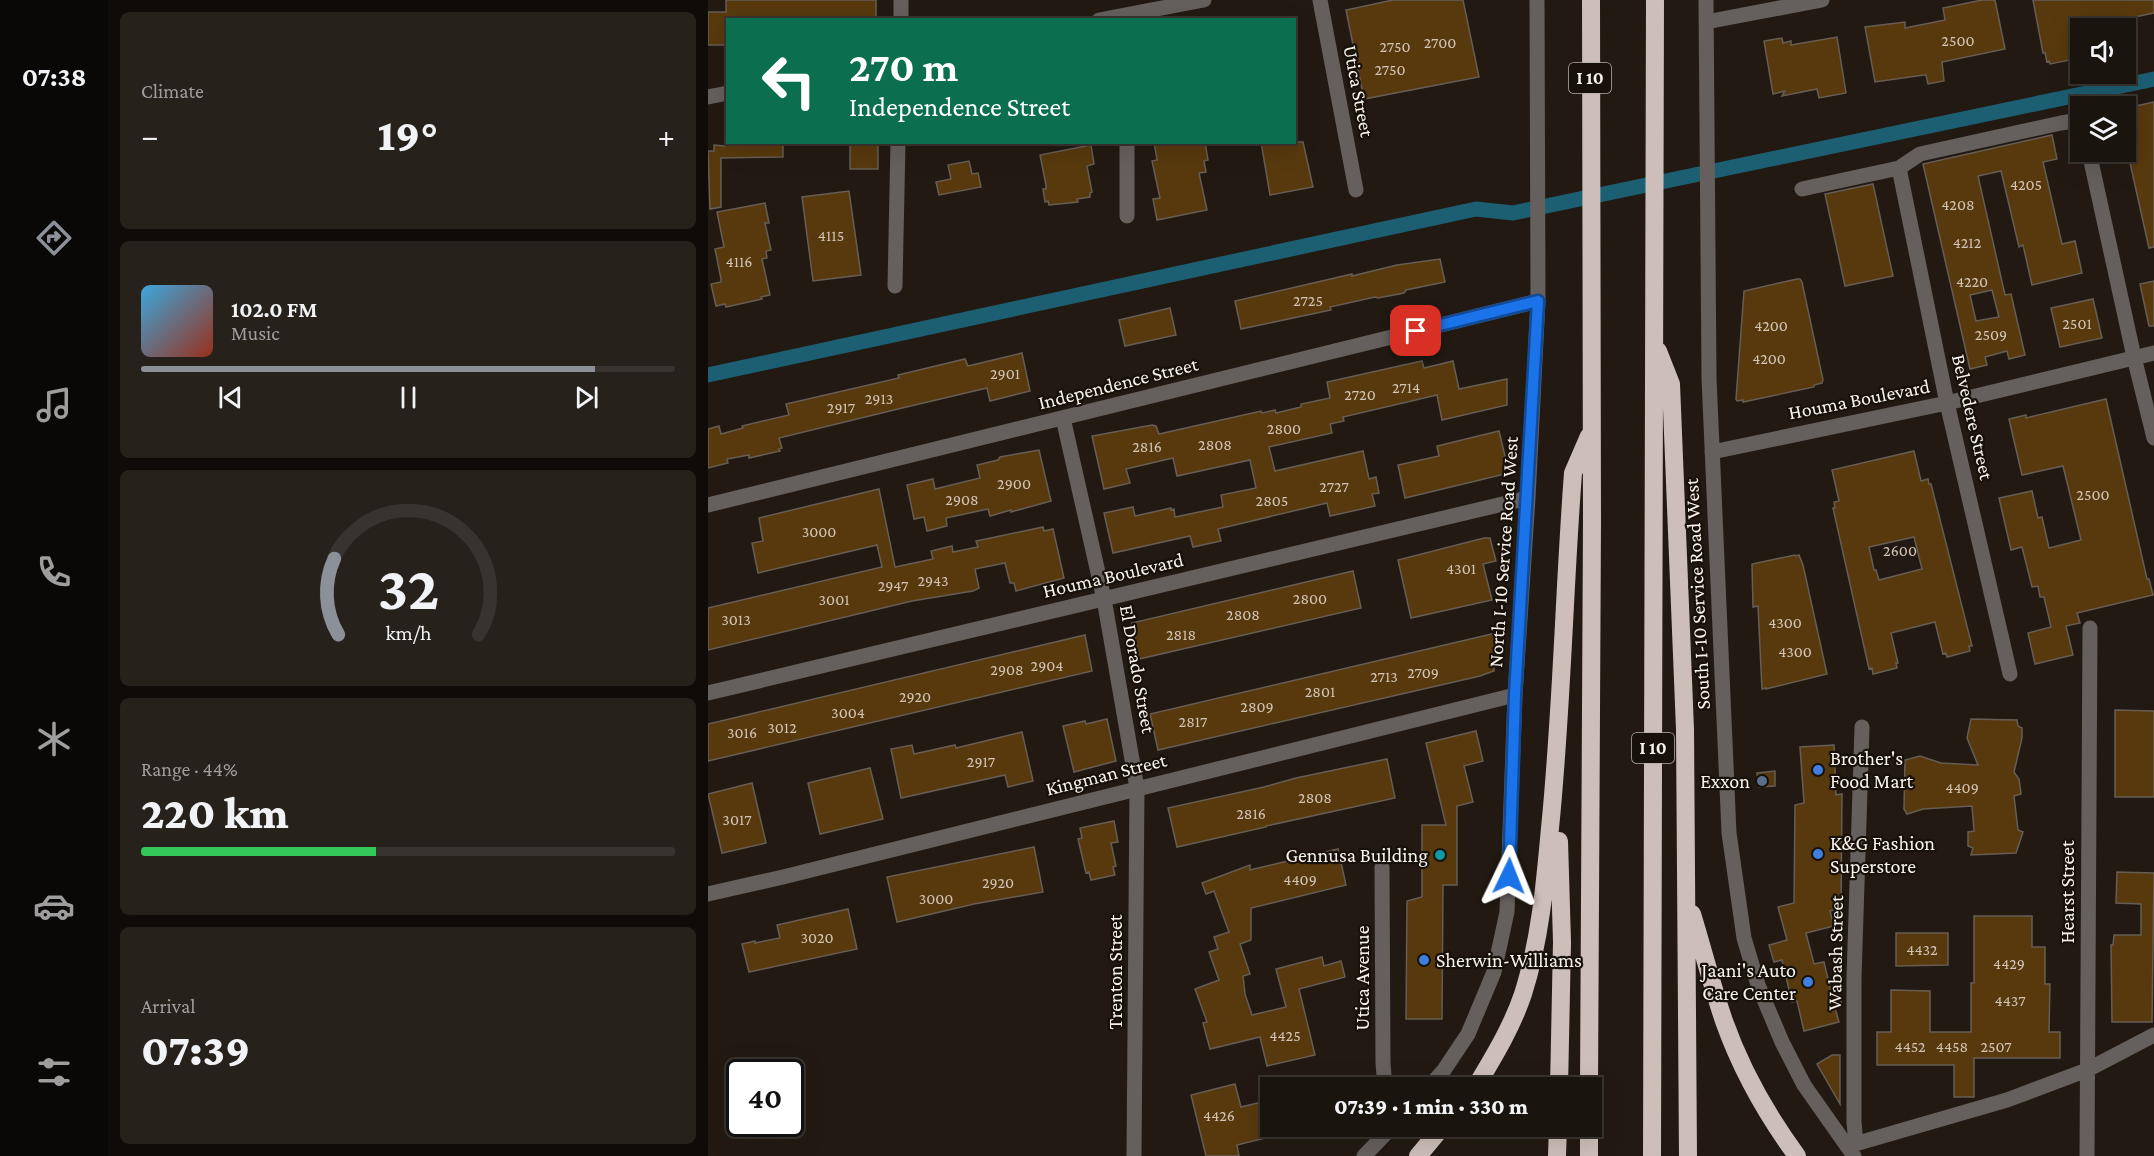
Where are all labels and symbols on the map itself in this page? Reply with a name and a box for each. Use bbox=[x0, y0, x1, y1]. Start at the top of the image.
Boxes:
house number: 2500 bbox=[1941, 32, 1975, 49]
house number: 2700 bbox=[1424, 34, 1456, 51]
house number: 2750 bbox=[1379, 38, 1411, 55]
street label: Utica Street bbox=[1339, 43, 1379, 139]
house number: 2750 bbox=[1374, 61, 1406, 78]
road number: I 10 bbox=[1569, 63, 1611, 93]
house number: 4205 bbox=[2010, 176, 2042, 193]
house number: 4208 bbox=[1941, 196, 1975, 213]
house number: 4115 bbox=[818, 227, 844, 244]
house number: 4212 bbox=[1953, 234, 1982, 251]
house number: 4116 bbox=[726, 253, 752, 270]
house number: 4220 bbox=[1956, 273, 1988, 290]
house number: 2725 bbox=[1293, 292, 1323, 309]
pin bbox=[1390, 305, 1441, 356]
house number: 2501 bbox=[2062, 315, 2092, 332]
house number: 4200 bbox=[1754, 317, 1788, 334]
house number: 2509 bbox=[1975, 326, 2007, 343]
house number: 4200 bbox=[1752, 350, 1786, 367]
street label: Independence Street bbox=[1036, 352, 1201, 414]
street label: Belvedere Street bbox=[1948, 352, 1998, 482]
house number: 2901 bbox=[990, 365, 1020, 382]
street label: Houma Boulevard bbox=[1786, 374, 1932, 424]
house number: 2714 bbox=[1392, 379, 1420, 396]
house number: 2720 bbox=[1344, 386, 1376, 403]
house number: 2913 bbox=[865, 390, 893, 407]
house number: 2917 bbox=[827, 399, 856, 416]
house number: 2800 bbox=[1267, 420, 1301, 437]
street label: North I-10 Service Road West bbox=[1484, 435, 1522, 668]
house number: 2808 bbox=[1198, 436, 1232, 453]
house number: 2816 bbox=[1132, 438, 1162, 455]
house number: 2900 bbox=[997, 475, 1031, 492]
house number: 2727 bbox=[1319, 478, 1349, 495]
street label: South I-10 Service Road West bbox=[1680, 478, 1714, 710]
house number: 2500 bbox=[2076, 486, 2110, 503]
house number: 2908 bbox=[945, 491, 979, 508]
house number: 2805 bbox=[1256, 492, 1288, 509]
house number: 3000 bbox=[802, 523, 836, 540]
house number: 2600 bbox=[1883, 542, 1917, 559]
street label: Houma Boulevard bbox=[1040, 548, 1186, 602]
house number: 4301 bbox=[1446, 560, 1476, 577]
house number: 2943 bbox=[917, 572, 949, 589]
house number: 2947 bbox=[878, 577, 909, 594]
house number: 2800 bbox=[1293, 590, 1327, 607]
house number: 3001 bbox=[819, 591, 850, 608]
street label: El Dorado Street bbox=[1116, 603, 1160, 735]
house number: 2808 bbox=[1226, 606, 1260, 623]
house number: 3013 bbox=[721, 611, 751, 628]
house number: 4300 bbox=[1768, 614, 1802, 631]
house number: 2818 bbox=[1166, 626, 1196, 643]
house number: 4300 bbox=[1778, 643, 1812, 660]
house number: 2904 bbox=[1031, 657, 1063, 674]
house number: 2908 bbox=[990, 661, 1024, 678]
house number: 2709 bbox=[1407, 664, 1439, 681]
house number: 2713 bbox=[1370, 668, 1398, 685]
house number: 2801 bbox=[1305, 683, 1335, 700]
house number: 2920 bbox=[899, 688, 931, 705]
house number: 2809 bbox=[1240, 698, 1274, 715]
house number: 3004 bbox=[831, 704, 865, 721]
house number: 2817 bbox=[1179, 713, 1208, 730]
house number: 3012 bbox=[767, 719, 797, 736]
house number: 3016 bbox=[727, 724, 757, 741]
road number: I 10 bbox=[1632, 733, 1674, 763]
place label: Brother's Food Mart bbox=[1830, 747, 1914, 792]
street label: Kingman Street bbox=[1043, 748, 1169, 801]
house number: 2917 bbox=[967, 753, 996, 770]
marker: Brother's Food Mart bbox=[1811, 763, 1825, 777]
place label: Exxon bbox=[1700, 770, 1750, 792]
marker: Exxon bbox=[1755, 774, 1769, 788]
house number: 4409 bbox=[1945, 779, 1979, 796]
house number: 2808 bbox=[1298, 789, 1332, 806]
house number: 2816 bbox=[1236, 805, 1266, 822]
house number: 3017 bbox=[722, 811, 752, 828]
place label: K&G Fashion Superstore bbox=[1830, 832, 1935, 878]
street label: Hearst Street bbox=[2056, 840, 2078, 944]
place label: Gennusa Building bbox=[1285, 844, 1428, 867]
position arrow bbox=[1477, 844, 1541, 908]
marker: K&G Fashion Superstore bbox=[1811, 847, 1825, 861]
marker: Gennusa Building bbox=[1433, 848, 1447, 862]
house number: 4409 bbox=[1283, 871, 1317, 888]
house number: 2920 bbox=[982, 874, 1014, 891]
house number: 3000 bbox=[919, 890, 953, 907]
street label: Wabash Street bbox=[1823, 895, 1847, 1011]
street label: Trenton Street bbox=[1104, 914, 1126, 1029]
street label: Utica Avenue bbox=[1351, 925, 1373, 1030]
house number: 3020 bbox=[800, 929, 834, 946]
house number: 4432 bbox=[1906, 941, 1938, 958]
place label: Sherwin-Williams bbox=[1436, 949, 1582, 971]
marker: Sherwin-Williams bbox=[1417, 953, 1431, 967]
house number: 4429 bbox=[1993, 955, 2025, 972]
place label: Jaani's Auto Care Center bbox=[1699, 959, 1796, 1004]
marker: Jaani's Auto Care Center bbox=[1801, 975, 1815, 989]
house number: 4437 bbox=[1995, 992, 2026, 1009]
house number: 4425 bbox=[1269, 1027, 1301, 1044]
house number: 4452 bbox=[1894, 1038, 1926, 1055]
house number: 4458 bbox=[1936, 1038, 1968, 1055]
house number: 2507 bbox=[1980, 1038, 2012, 1055]
speed limit sign: 40 bbox=[726, 1059, 804, 1137]
house number: 4426 bbox=[1203, 1107, 1235, 1124]

